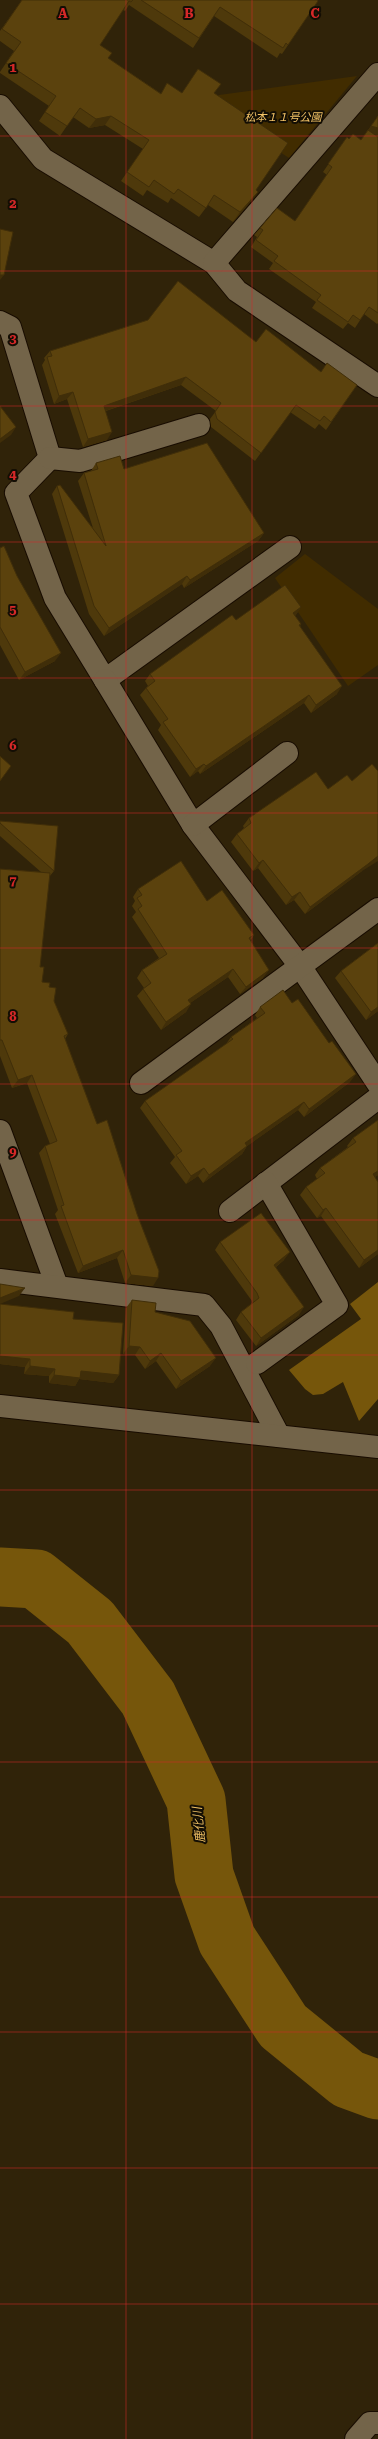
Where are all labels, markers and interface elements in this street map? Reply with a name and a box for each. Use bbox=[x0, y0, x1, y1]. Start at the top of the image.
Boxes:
text: A bbox=[58, 6, 68, 21]
text: B bbox=[184, 6, 194, 21]
text: C bbox=[310, 6, 320, 21]
text: 1 bbox=[9, 60, 17, 75]
park label: 松本１１号公園 bbox=[245, 111, 323, 124]
text: 2 bbox=[9, 196, 17, 211]
text: 3 bbox=[9, 331, 17, 346]
text: 4 bbox=[9, 467, 17, 482]
text: 5 bbox=[9, 602, 17, 617]
text: 6 bbox=[9, 738, 17, 753]
text: 7 bbox=[9, 873, 17, 888]
text: 8 bbox=[9, 1009, 17, 1024]
text: 9 bbox=[9, 1144, 17, 1159]
water label: 鹿化川 bbox=[190, 1804, 208, 1844]

